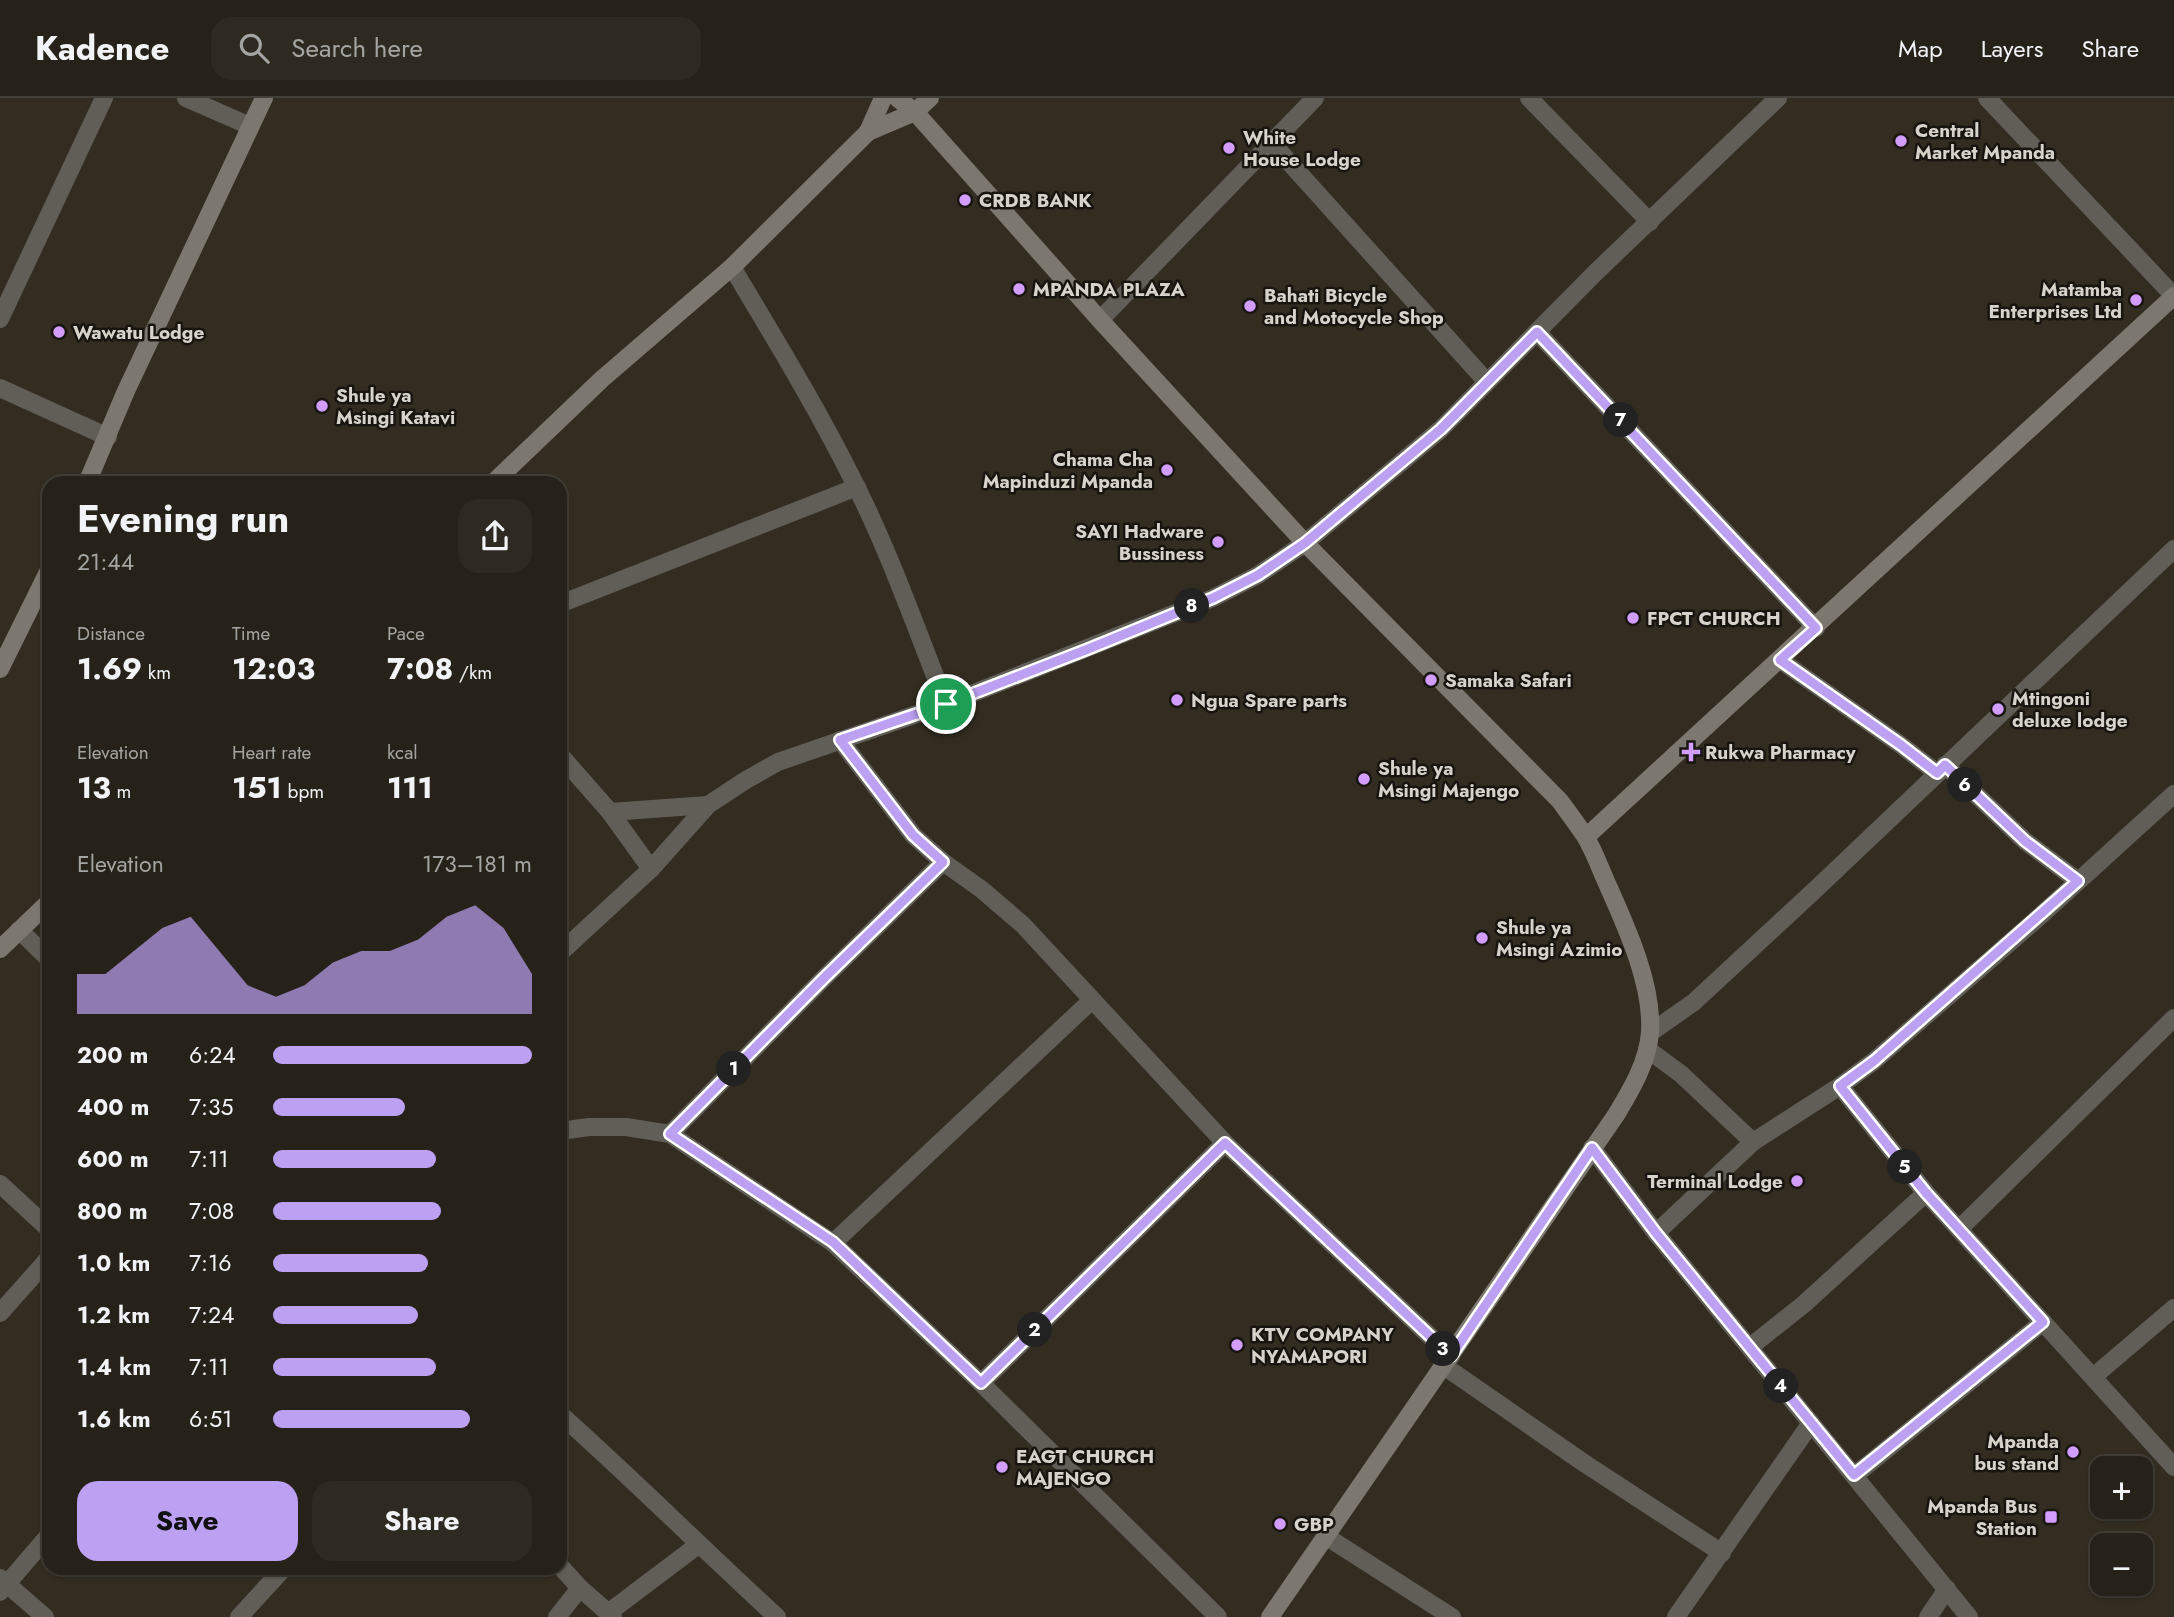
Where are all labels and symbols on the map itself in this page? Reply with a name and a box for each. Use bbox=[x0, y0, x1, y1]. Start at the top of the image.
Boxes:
place label: Central Market Mpanda bbox=[1915, 117, 2055, 166]
place label: White House Lodge bbox=[1243, 124, 1361, 173]
marker: Central Market Mpanda bbox=[1893, 133, 1909, 149]
marker: White House Lodge bbox=[1221, 140, 1237, 156]
place label: CRDB BANK bbox=[979, 187, 1092, 214]
marker: CRDB BANK bbox=[957, 192, 973, 208]
place label: MPANDA PLAZA bbox=[1033, 276, 1185, 303]
place label: Matamba Enterprises Ltd bbox=[1988, 276, 2122, 325]
marker: MPANDA PLAZA bbox=[1011, 281, 1027, 297]
place label: Bahati Bicycle and Motocycle Shop bbox=[1264, 282, 1444, 331]
marker: Matamba Enterprises Ltd bbox=[2128, 292, 2144, 308]
marker: Bahati Bicycle and Motocycle Shop bbox=[1242, 298, 1258, 314]
place label: Wawatu Lodge bbox=[73, 319, 204, 346]
marker: Wawatu Lodge bbox=[51, 324, 67, 340]
place label: Shule ya Msingi Katavi bbox=[336, 382, 455, 431]
marker: Shule ya Msingi Katavi bbox=[314, 398, 330, 414]
pin: 7 bbox=[1604, 402, 1638, 438]
place label: Chama Cha Mapinduzi Mpanda bbox=[983, 446, 1153, 495]
marker: Chama Cha Mapinduzi Mpanda bbox=[1159, 462, 1175, 478]
place label: SAYI Hadware Bussiness bbox=[1075, 518, 1204, 567]
marker: SAYI Hadware Bussiness bbox=[1210, 534, 1226, 550]
pin: 8 bbox=[1174, 588, 1210, 624]
place label: FPCT CHURCH bbox=[1647, 605, 1781, 632]
marker: FPCT CHURCH bbox=[1625, 610, 1641, 626]
place label: Samaka Safari bbox=[1445, 667, 1572, 694]
marker: Samaka Safari bbox=[1423, 672, 1439, 688]
pin bbox=[916, 674, 976, 734]
place label: Mtingoni deluxe lodge bbox=[2012, 685, 2128, 734]
place label: Ngua Spare parts bbox=[1191, 687, 1347, 714]
marker: Ngua Spare parts bbox=[1169, 692, 1185, 708]
marker: Mtingoni deluxe lodge bbox=[1990, 701, 2006, 717]
place label: Rukwa Pharmacy bbox=[1705, 739, 1857, 766]
marker: Rukwa Pharmacy bbox=[1683, 744, 1699, 760]
place label: Shule ya Msingi Majengo bbox=[1378, 755, 1519, 804]
pin: 6 bbox=[1948, 768, 1982, 802]
marker: Shule ya Msingi Majengo bbox=[1356, 771, 1372, 787]
place label: Shule ya Msingi Azimio bbox=[1496, 914, 1622, 963]
marker: Shule ya Msingi Azimio bbox=[1474, 930, 1490, 946]
pin: 1 bbox=[716, 1052, 752, 1086]
pin: 5 bbox=[1888, 1150, 1923, 1184]
place label: Terminal Lodge bbox=[1647, 1168, 1783, 1195]
marker: Terminal Lodge bbox=[1789, 1173, 1805, 1189]
pin: 2 bbox=[1018, 1312, 1052, 1348]
place label: KTV COMPANY NYAMAPORI bbox=[1251, 1321, 1394, 1370]
pin: 3 bbox=[1426, 1332, 1460, 1366]
marker: KTV COMPANY NYAMAPORI bbox=[1229, 1337, 1245, 1353]
pin: 4 bbox=[1764, 1368, 1798, 1404]
place label: Mpanda bus stand bbox=[1974, 1428, 2059, 1477]
place label: EAGT CHURCH MAJENGO bbox=[1016, 1443, 1154, 1492]
marker: Mpanda bus stand bbox=[2065, 1444, 2081, 1460]
marker: EAGT CHURCH MAJENGO bbox=[994, 1459, 1010, 1475]
place label: Mpanda Bus Station bbox=[1927, 1493, 2037, 1542]
marker: Mpanda Bus Station bbox=[2043, 1509, 2059, 1525]
place label: GBP bbox=[1294, 1511, 1334, 1538]
marker: GBP bbox=[1272, 1516, 1288, 1532]

